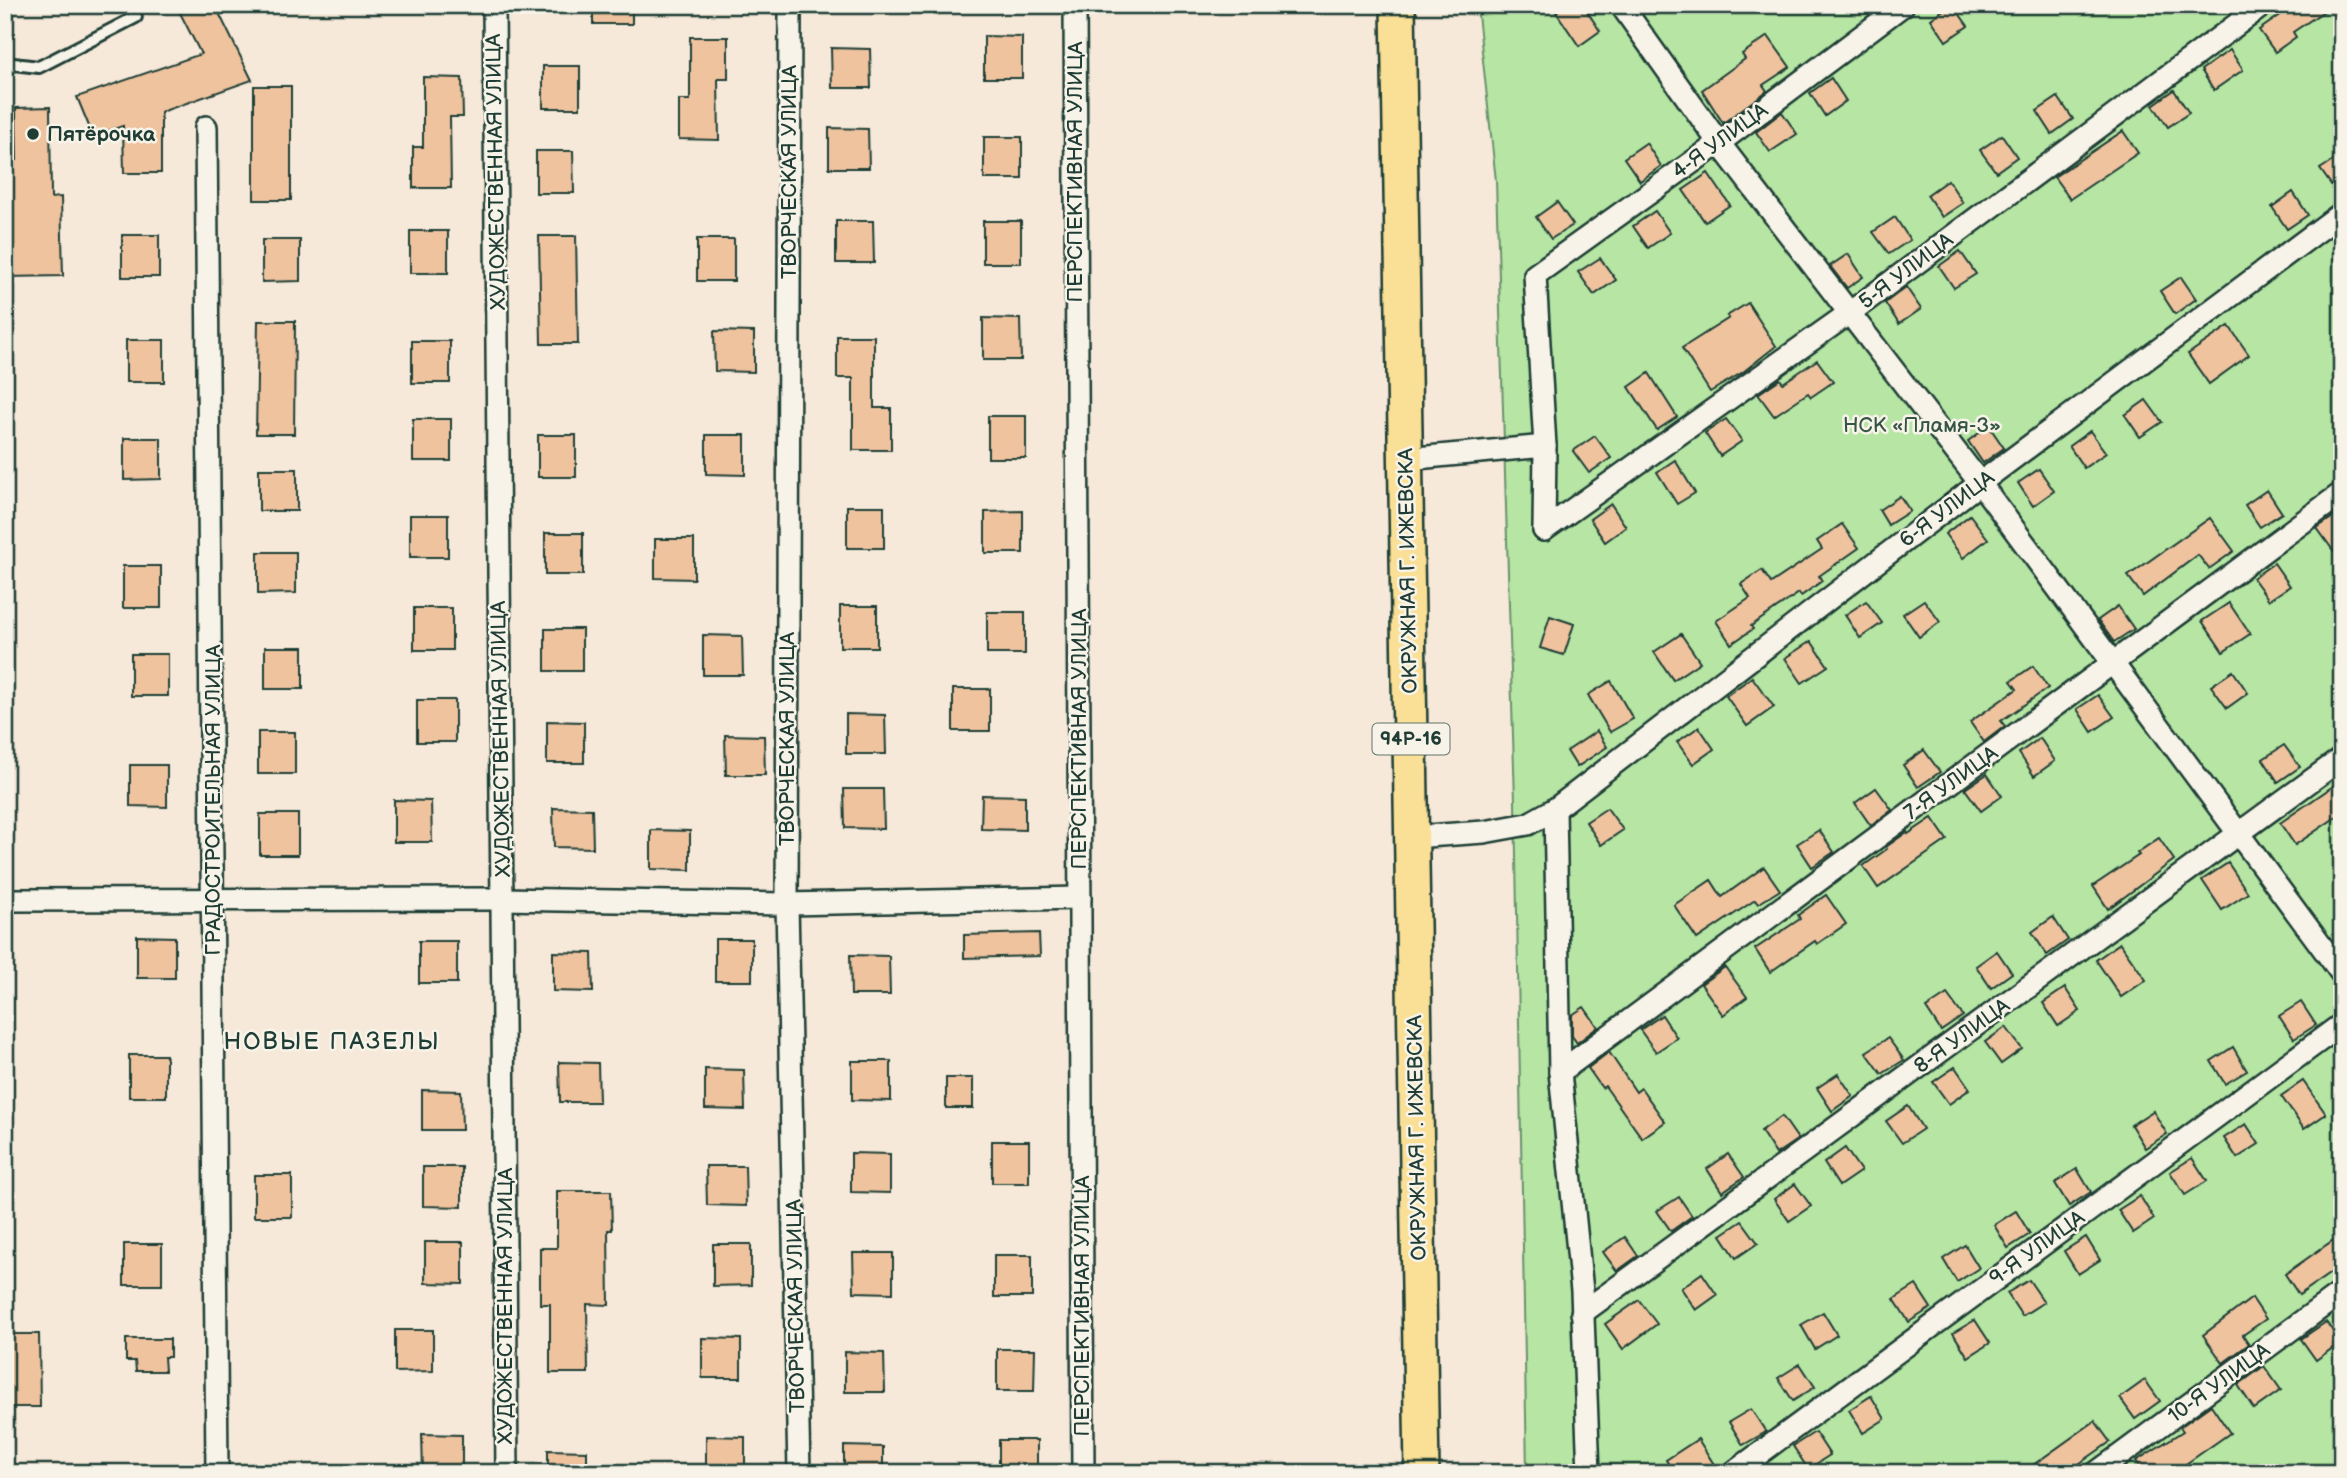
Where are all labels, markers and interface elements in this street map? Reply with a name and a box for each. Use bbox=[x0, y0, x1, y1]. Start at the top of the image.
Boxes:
street label: ХУДОЖЕСТВЕННАЯ УЛИЦА bbox=[481, 33, 511, 310]
street label: ПЕРСПЕКТИВНАЯ УЛИЦА bbox=[1063, 41, 1088, 303]
street label: ТВОРЧЕСКАЯ УЛИЦА bbox=[777, 65, 802, 279]
street label: 4-Я УЛИЦА bbox=[1667, 98, 1773, 184]
place label: Пятёрочка bbox=[47, 122, 156, 147]
marker: Пятёрочка bbox=[25, 126, 41, 142]
street label: 5-Я УЛИЦА bbox=[1854, 227, 1958, 315]
park label: НСК «Пламя-3» bbox=[1843, 413, 2001, 438]
street label: ОКРУЖНАЯ Г. ИЖЕВСКА bbox=[1393, 448, 1423, 694]
street label: 6-Я УЛИЦА bbox=[1895, 465, 2000, 553]
street label: ХУДОЖЕСТВЕННАЯ УЛИЦА bbox=[486, 600, 516, 877]
street label: ПЕРСПЕКТИВНАЯ УЛИЦА bbox=[1067, 608, 1092, 870]
street label: ТВОРЧЕСКАЯ УЛИЦА bbox=[775, 632, 800, 846]
street label: ГРАДОСТРОИТЕЛЬНАЯ УЛИЦА bbox=[201, 644, 226, 955]
road number: 94Р-16 bbox=[1372, 724, 1450, 754]
street label: 7-Я УЛИЦА bbox=[1899, 740, 2003, 825]
street label: 8-Я УЛИЦА bbox=[1909, 993, 2015, 1079]
street label: ОКРУЖНАЯ Г. ИЖЕВСКА bbox=[1402, 1015, 1432, 1261]
district label: НОВЫЕ ПАЗЕЛЫ bbox=[223, 1027, 441, 1056]
street label: ХУДОЖЕСТВЕННАЯ УЛИЦА bbox=[493, 1168, 518, 1444]
street label: ПЕРСПЕКТИВНАЯ УЛИЦА bbox=[1070, 1175, 1095, 1437]
street label: ТВОРЧЕСКАЯ УЛИЦА bbox=[782, 1199, 810, 1413]
street label: 9-Я УЛИЦА bbox=[1984, 1205, 2090, 1291]
street label: 10-Я УЛИЦА bbox=[2163, 1337, 2275, 1428]

